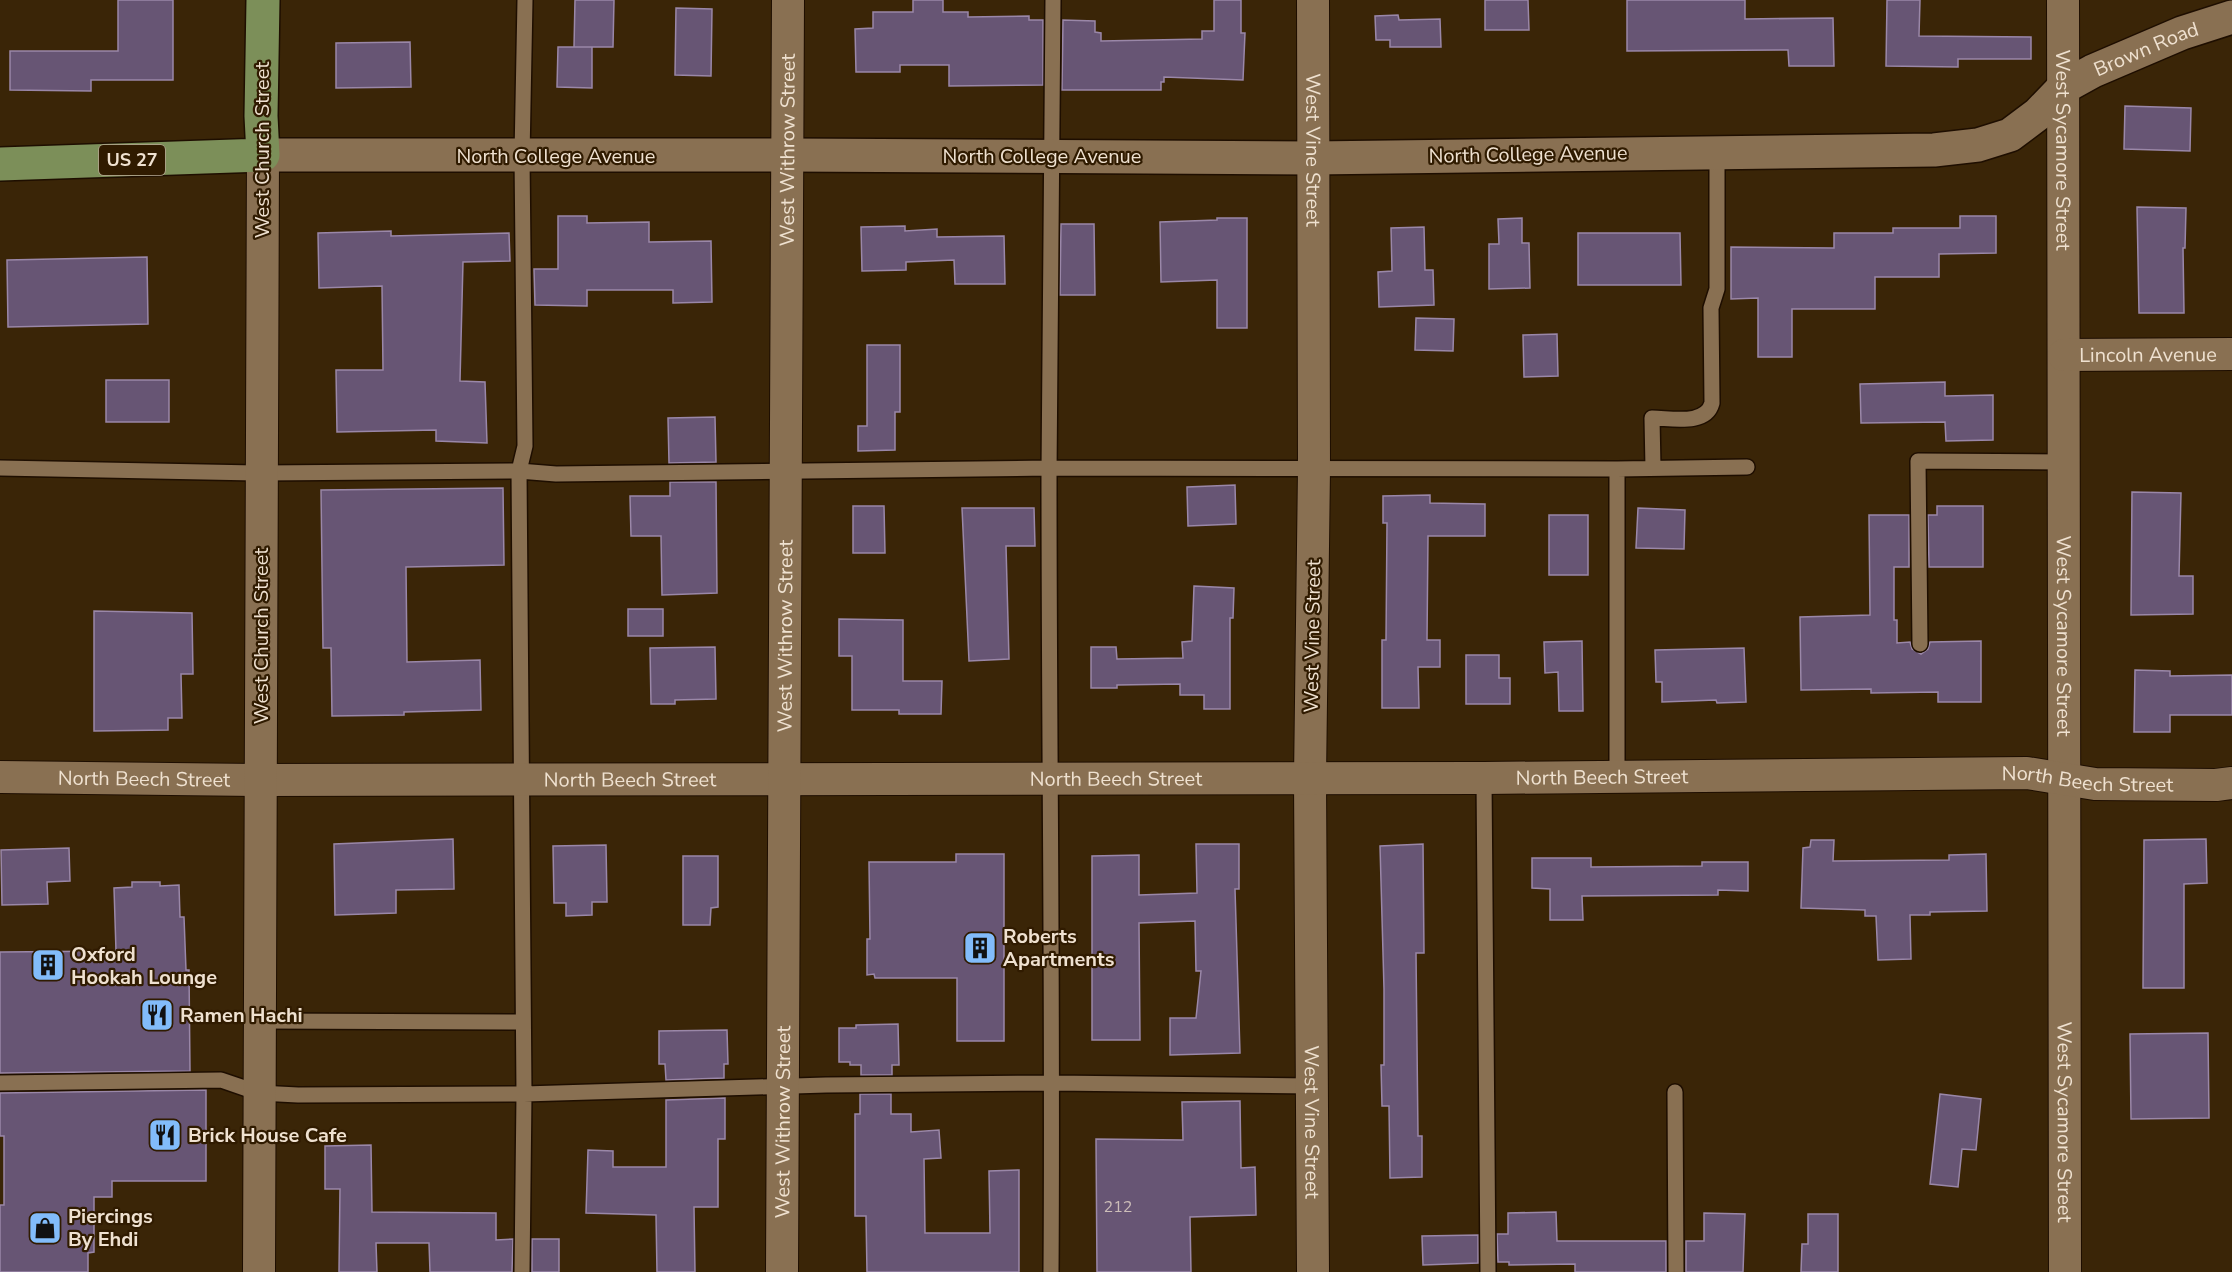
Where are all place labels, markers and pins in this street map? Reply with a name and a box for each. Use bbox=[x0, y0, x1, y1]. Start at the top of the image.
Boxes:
place label: Roberts Apartments bbox=[1003, 923, 1115, 973]
building icon: Roberts Apartments bbox=[962, 930, 998, 966]
place label: Oxford Hookah Lounge bbox=[71, 941, 217, 991]
building icon: Oxford Hookah Lounge bbox=[30, 947, 66, 983]
restaurant icon: Ramen Hachi bbox=[139, 997, 175, 1033]
place label: Ramen Hachi bbox=[180, 1002, 303, 1029]
restaurant icon: Brick House Cafe bbox=[147, 1117, 183, 1153]
place label: Brick House Cafe bbox=[188, 1122, 347, 1149]
place label: Piercings By Ehdi bbox=[68, 1203, 153, 1253]
shop icon: Piercings By Ehdi bbox=[27, 1210, 63, 1246]

